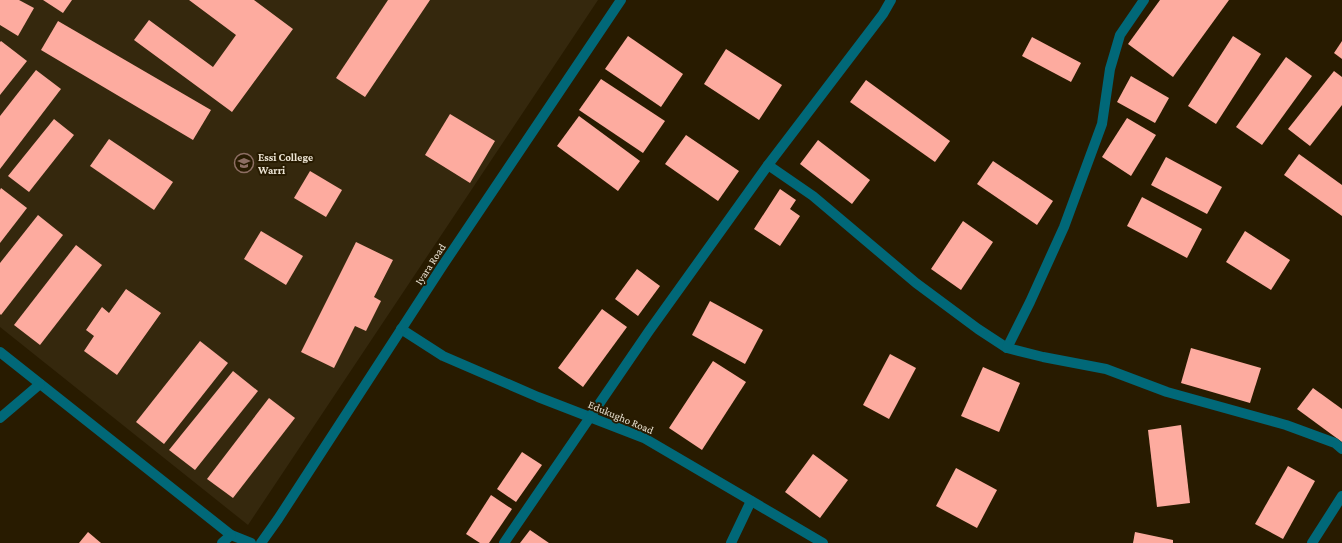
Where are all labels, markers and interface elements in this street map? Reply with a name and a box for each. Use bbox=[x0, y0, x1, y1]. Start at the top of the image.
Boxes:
place label: Essi College Warri bbox=[257, 151, 313, 176]
school or university icon: Essi College Warri bbox=[233, 152, 255, 174]
street label: Iyara Road bbox=[412, 241, 449, 287]
street label: Edukugho Road bbox=[586, 398, 656, 437]

